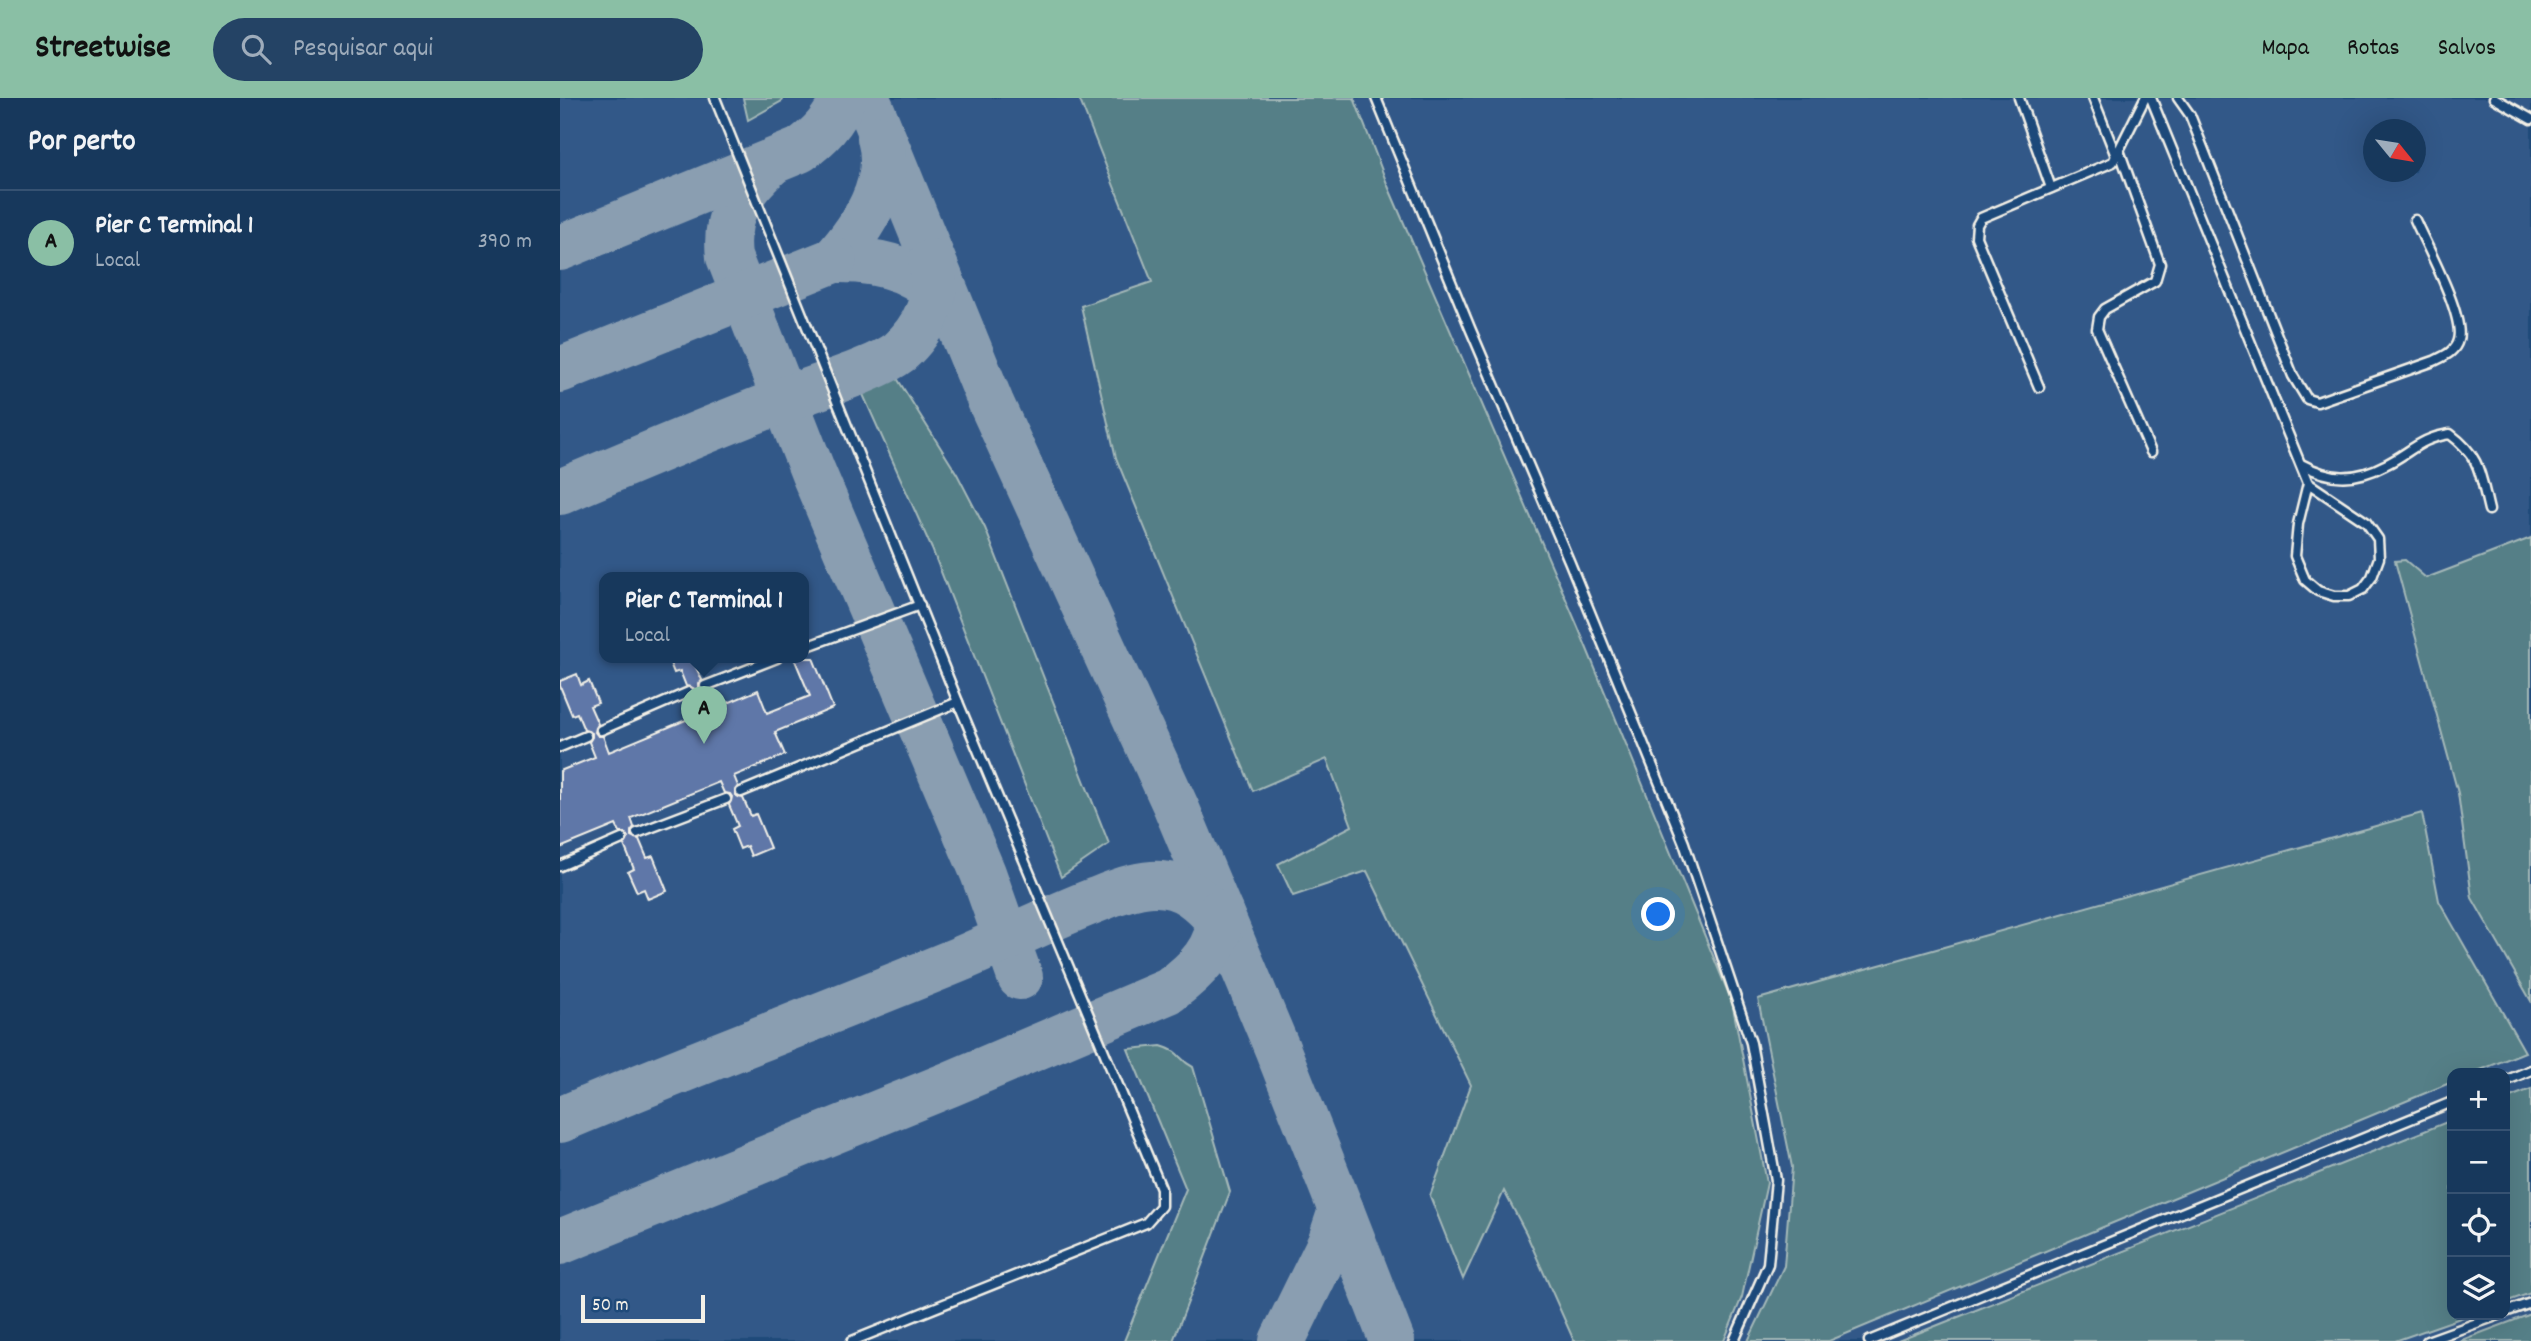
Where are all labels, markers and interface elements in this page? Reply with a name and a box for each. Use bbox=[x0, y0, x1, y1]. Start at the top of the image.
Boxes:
search box bbox=[213, 18, 703, 81]
text: Streetwise bbox=[35, 26, 171, 73]
icon: search bbox=[237, 30, 275, 68]
text: Pesquisar aqui bbox=[293, 31, 433, 68]
text: Mapa bbox=[2261, 32, 2309, 66]
text: Rotas bbox=[2347, 32, 2400, 66]
text: Salvos bbox=[2438, 32, 2496, 66]
north arrow bbox=[2363, 119, 2426, 182]
text: Por perto bbox=[28, 122, 136, 165]
text: Pier C Terminal 1 bbox=[95, 208, 254, 245]
text: A bbox=[45, 226, 57, 259]
text: 390 m bbox=[478, 226, 532, 259]
text: Local bbox=[95, 245, 140, 278]
popup bbox=[599, 572, 809, 663]
text: Pier C Terminal 1 bbox=[625, 583, 783, 620]
text: Local bbox=[625, 620, 670, 653]
pin: A bbox=[681, 686, 727, 744]
your location bbox=[1641, 897, 1675, 931]
map controls bbox=[2447, 1068, 2510, 1320]
button: + bbox=[2447, 1068, 2510, 1131]
button: − bbox=[2447, 1131, 2510, 1194]
button: locate bbox=[2447, 1194, 2510, 1257]
button: layers bbox=[2447, 1257, 2510, 1320]
scale bar bbox=[581, 1292, 705, 1324]
text: 50 m bbox=[592, 1293, 629, 1320]

